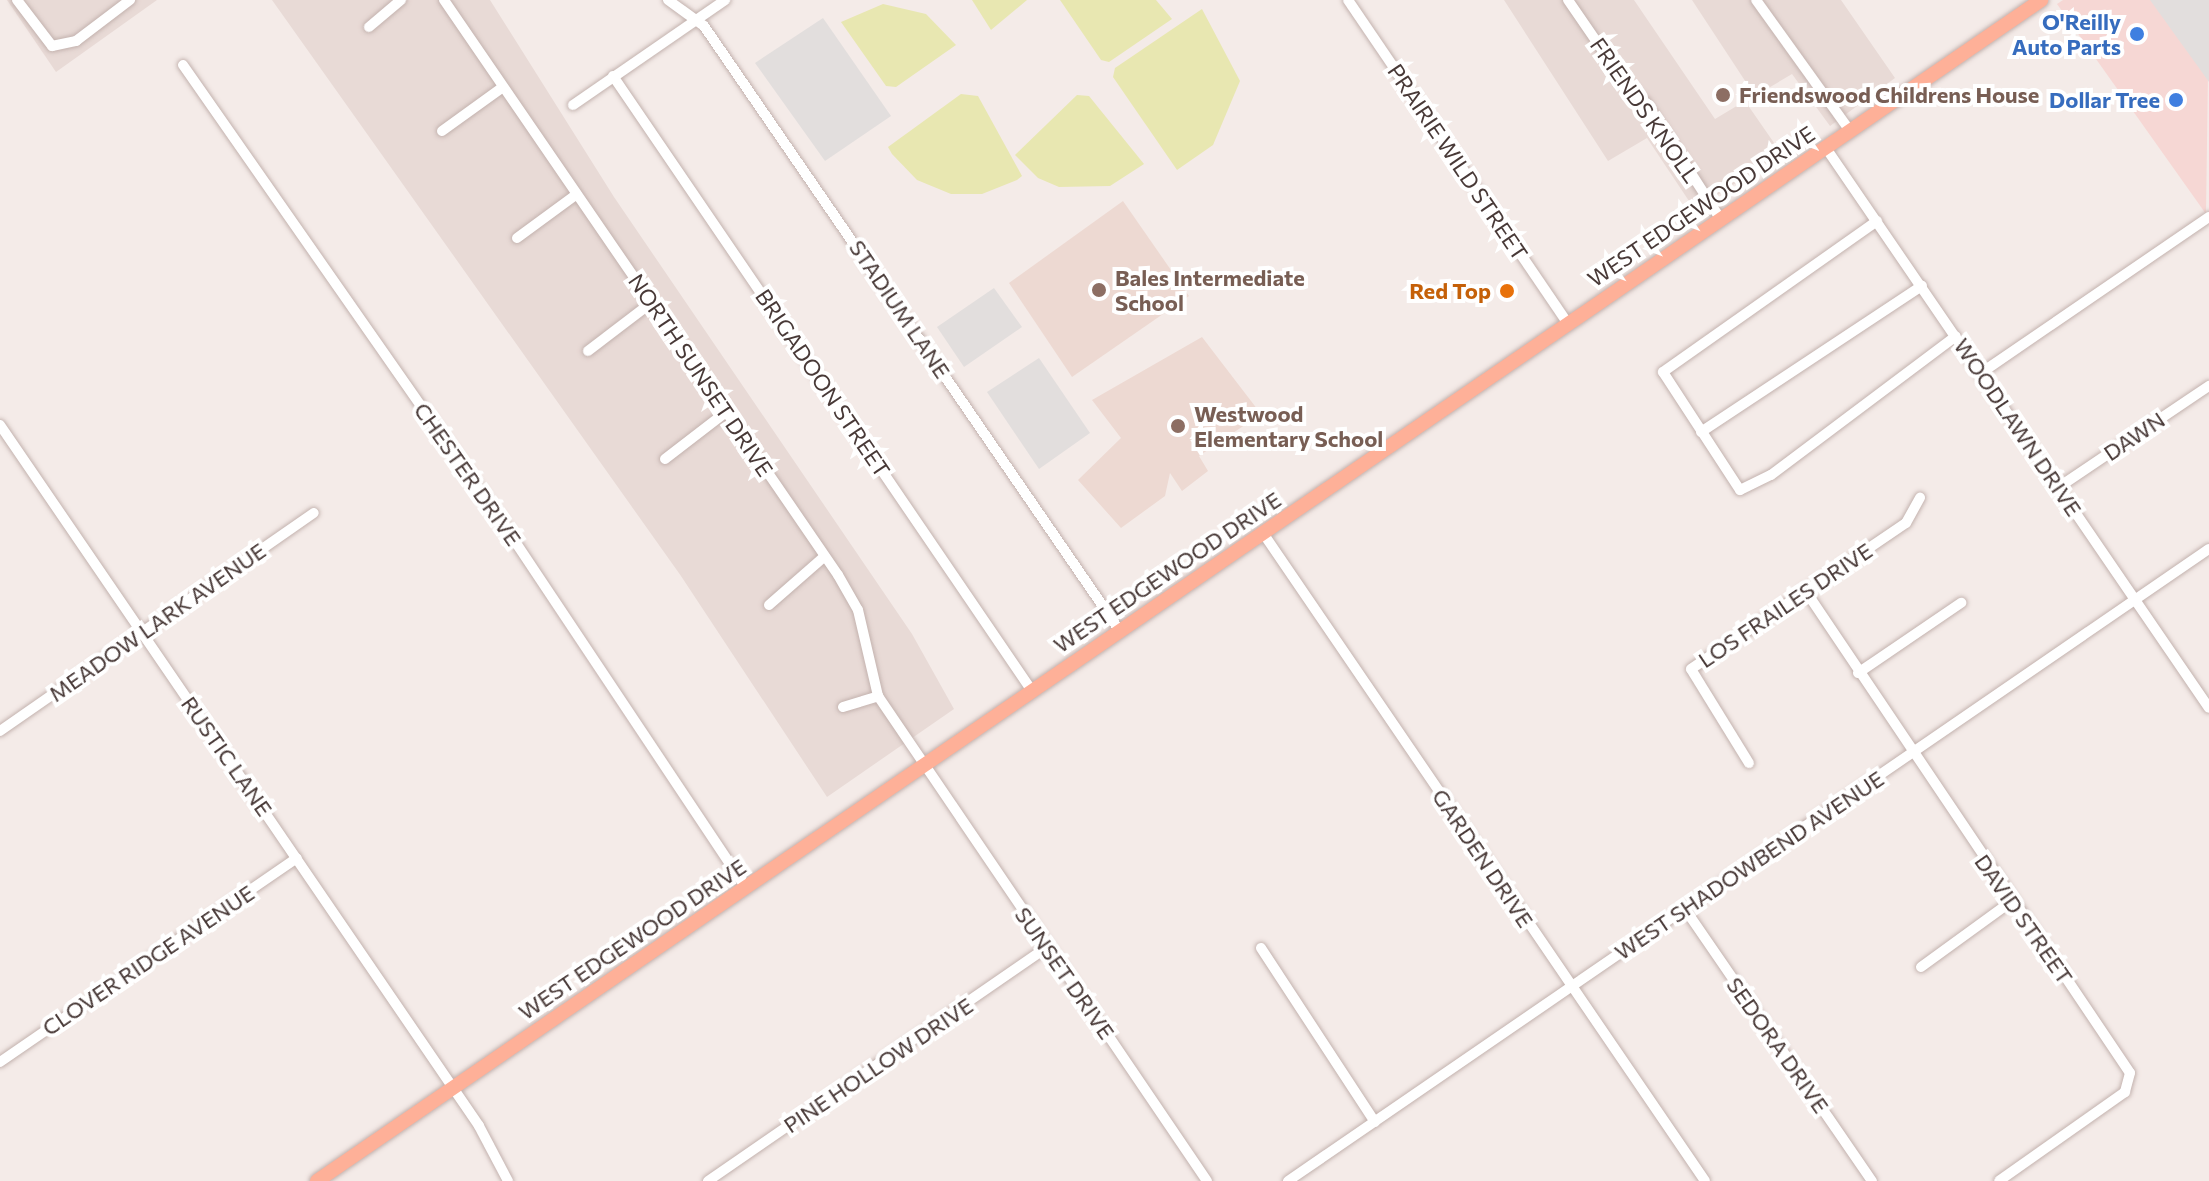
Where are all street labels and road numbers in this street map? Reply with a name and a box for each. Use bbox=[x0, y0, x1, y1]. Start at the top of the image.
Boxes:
street label: FRIENDS KNOLL bbox=[1585, 32, 1705, 188]
street label: PRAIRIE WILD STREET bbox=[1382, 59, 1534, 265]
street label: WEST EDGEWOOD DRIVE bbox=[1582, 120, 1820, 292]
street label: STADIUM LANE bbox=[844, 235, 956, 383]
street label: NORTH SUNSET DRIVE bbox=[623, 269, 779, 481]
street label: BRIGADOON STREET bbox=[750, 284, 896, 482]
street label: WOODLAWN DRIVE bbox=[1949, 333, 2087, 521]
street label: CHESTER DRIVE bbox=[409, 397, 527, 551]
street label: DAWN bbox=[2098, 406, 2170, 466]
street label: WEST EDGEWOOD DRIVE bbox=[1048, 486, 1286, 658]
street label: MEADOW LARK AVENUE bbox=[44, 537, 270, 707]
street label: LOS FRAILES DRIVE bbox=[1693, 537, 1877, 673]
street label: RUSTIC LANE bbox=[176, 691, 278, 821]
street label: WEST SHADOWBEND AVENUE bbox=[1609, 765, 1889, 965]
street label: GARDEN DRIVE bbox=[1427, 784, 1539, 932]
street label: DAVID STREET bbox=[1969, 849, 2079, 989]
street label: WEST EDGEWOOD DRIVE bbox=[513, 853, 751, 1025]
street label: CLOVER RIDGE AVENUE bbox=[37, 879, 259, 1041]
street label: SUNSET DRIVE bbox=[1010, 902, 1120, 1044]
street label: SEDORA DRIVE bbox=[1721, 972, 1835, 1118]
street label: PINE HOLLOW DRIVE bbox=[778, 992, 978, 1138]

